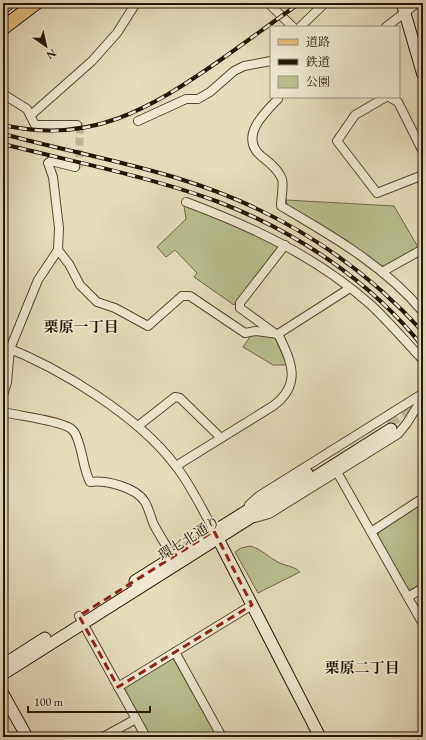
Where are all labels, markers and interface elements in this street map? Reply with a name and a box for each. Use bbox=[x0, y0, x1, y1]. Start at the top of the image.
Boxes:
north arrow bbox=[26, 26, 66, 66]
legend bbox=[270, 26, 400, 98]
text: 道路 bbox=[306, 34, 330, 50]
text: N bbox=[44, 46, 59, 63]
text: 鉄道 bbox=[305, 54, 330, 70]
text: 公園 bbox=[306, 74, 330, 90]
district label: 栗原一丁目 bbox=[43, 317, 119, 336]
street label: 環七北通り bbox=[155, 512, 223, 564]
district label: 栗原二丁目 bbox=[324, 658, 400, 677]
scale bar bbox=[28, 688, 150, 714]
text: 100 m bbox=[34, 694, 64, 710]

